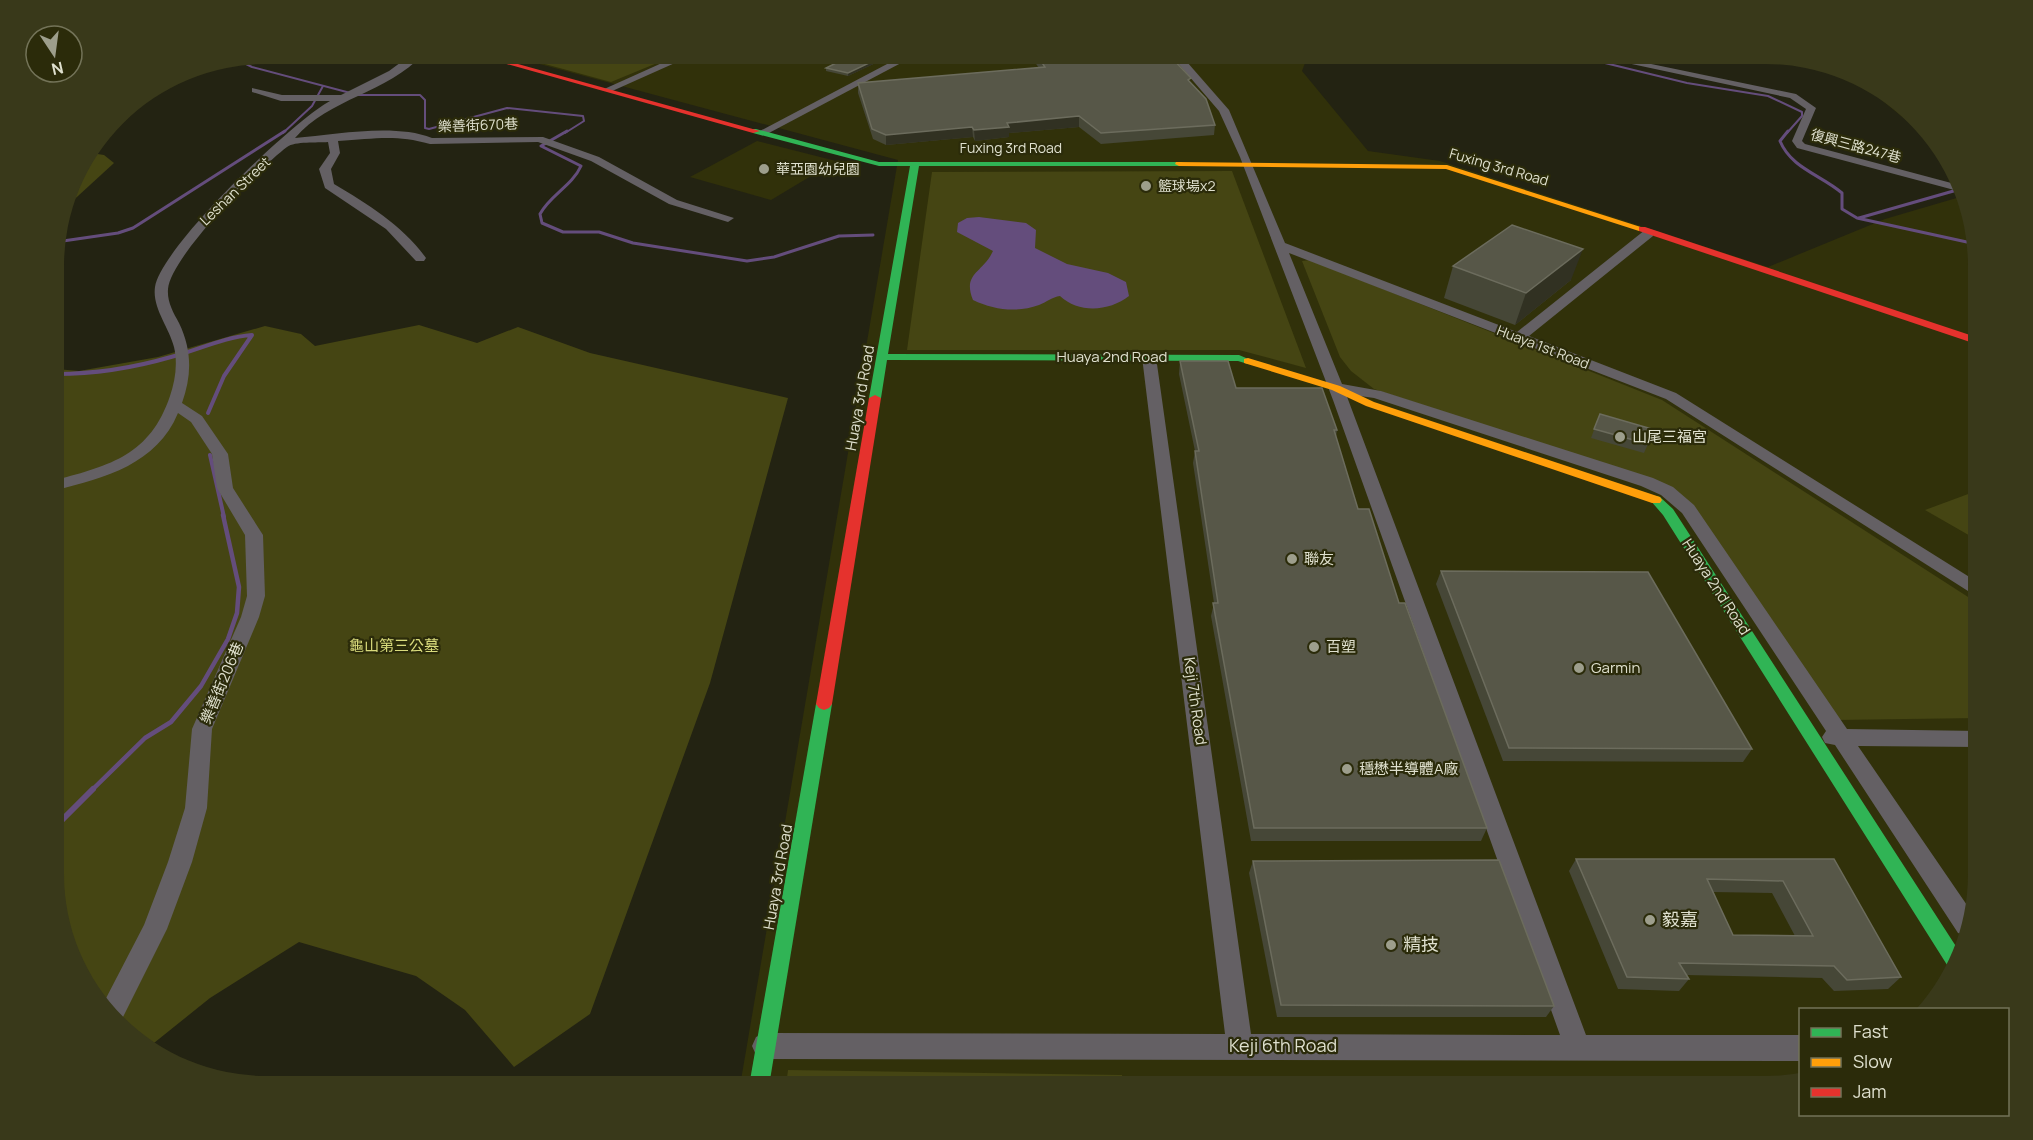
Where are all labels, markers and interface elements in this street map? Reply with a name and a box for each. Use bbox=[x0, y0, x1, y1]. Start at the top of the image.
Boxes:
north arrow bbox=[24, 24, 84, 84]
text: N bbox=[49, 57, 65, 81]
street label: 樂善街670巷 bbox=[438, 114, 518, 135]
street label: 復興三路247巷 bbox=[1809, 124, 1903, 167]
street label: Fuxing 3rd Road bbox=[960, 138, 1062, 157]
street label: Fuxing 3rd Road bbox=[1447, 143, 1551, 190]
street label: Leshan Street bbox=[195, 152, 274, 229]
place label: 華亞園幼兒園 bbox=[776, 159, 860, 178]
marker: 華亞園幼兒園 bbox=[757, 162, 771, 176]
place label: 籃球場x2 bbox=[1158, 176, 1215, 195]
marker: 籃球場x2 bbox=[1139, 179, 1153, 193]
street label: Huaya 1st Road bbox=[1494, 320, 1592, 373]
street label: Huaya 3rd Road bbox=[840, 343, 879, 452]
street label: Huaya 2nd Road bbox=[1057, 346, 1167, 367]
place label: 山尾三福宮 bbox=[1632, 426, 1707, 447]
marker: 山尾三福宮 bbox=[1613, 430, 1627, 444]
street label: Huaya 2nd Road bbox=[1677, 535, 1755, 639]
place label: 聯友 bbox=[1304, 548, 1334, 569]
marker: 聯友 bbox=[1285, 552, 1299, 566]
park label: 龜山第三公墓 bbox=[349, 635, 439, 656]
place label: 百塑 bbox=[1326, 636, 1356, 657]
street label: 樂善街206巷 bbox=[195, 639, 248, 727]
marker: 百塑 bbox=[1307, 640, 1321, 654]
street label: Keji 7th Road bbox=[1179, 656, 1212, 746]
place label: Garmin bbox=[1591, 657, 1641, 678]
marker: Garmin bbox=[1572, 661, 1586, 675]
place label: 穩懋半導體A廠 bbox=[1359, 758, 1459, 779]
marker: 穩懋半導體A廠 bbox=[1340, 762, 1354, 776]
street label: Huaya 3rd Road bbox=[758, 822, 797, 931]
place label: 毅嘉 bbox=[1662, 907, 1698, 931]
marker: 毅嘉 bbox=[1643, 913, 1657, 927]
place label: 精技 bbox=[1403, 932, 1439, 956]
marker: 精技 bbox=[1384, 938, 1398, 952]
legend bbox=[1799, 1008, 2009, 1116]
text: Fast bbox=[1853, 1019, 1888, 1043]
street label: Keji 6th Road bbox=[1229, 1033, 1337, 1057]
text: Slow bbox=[1853, 1049, 1893, 1073]
text: Jam bbox=[1853, 1079, 1887, 1103]

